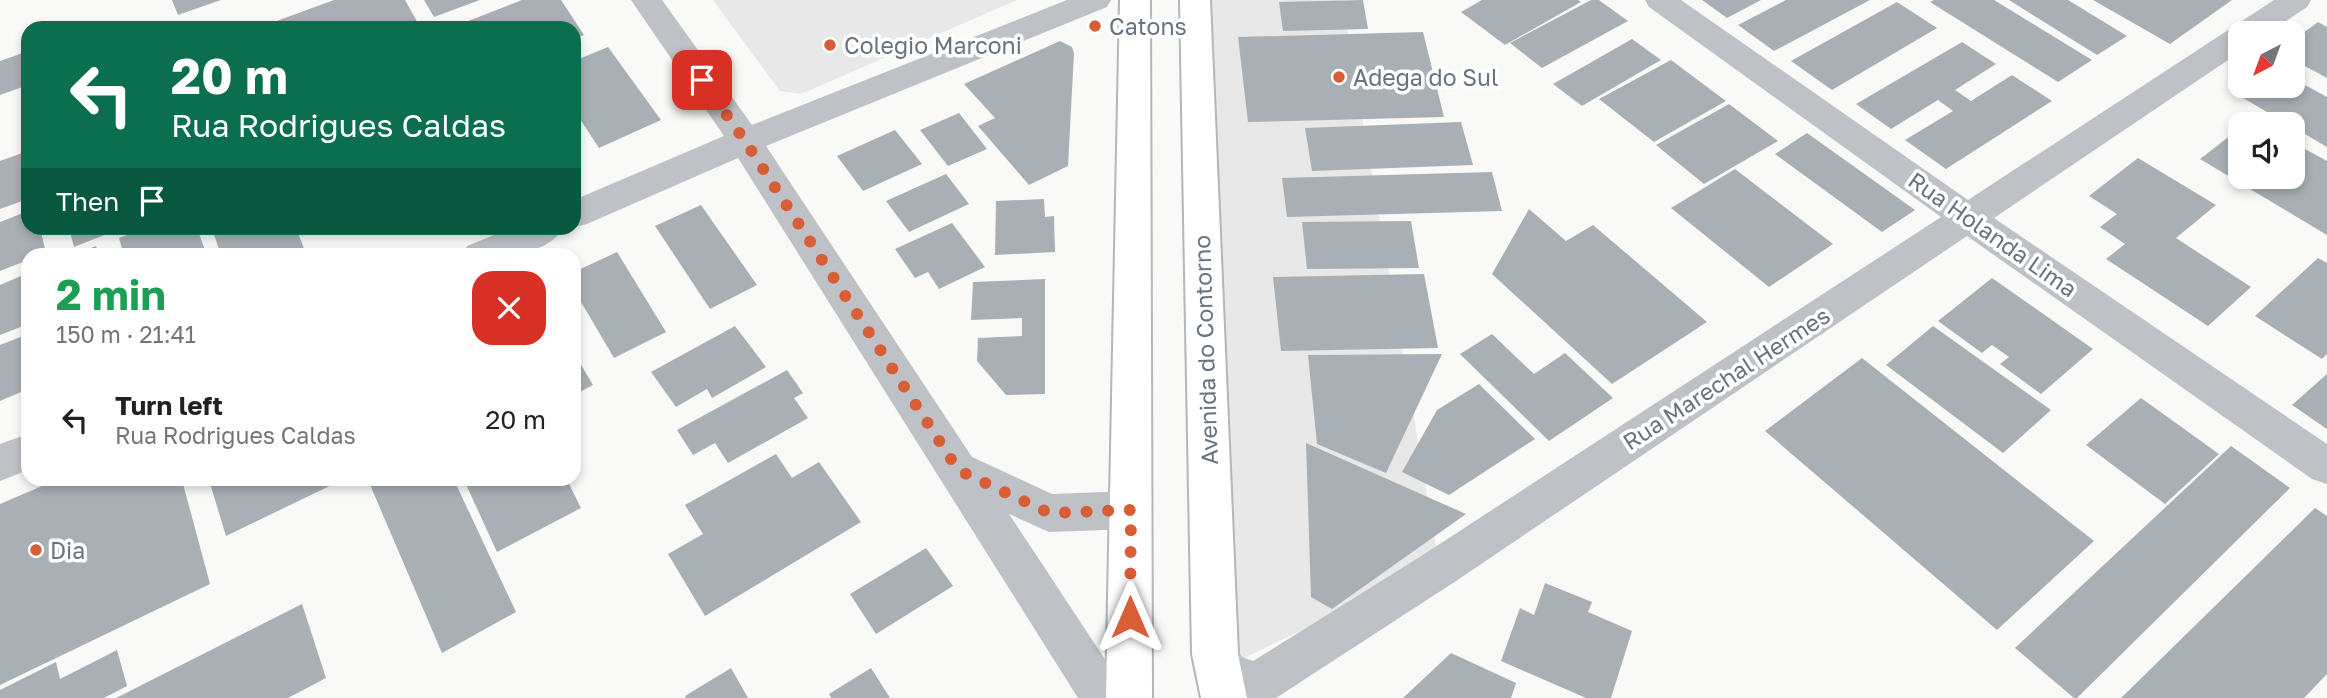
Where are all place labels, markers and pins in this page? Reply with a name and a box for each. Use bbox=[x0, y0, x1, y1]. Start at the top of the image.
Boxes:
place label: Catons bbox=[1109, 12, 1187, 40]
marker: Catons bbox=[1087, 18, 1103, 34]
place label: Colegio Marconi bbox=[844, 31, 1022, 59]
marker: Colegio Marconi bbox=[822, 37, 838, 53]
pin bbox=[672, 50, 732, 110]
place label: Adega do Sul bbox=[1353, 63, 1498, 91]
marker: Adega do Sul bbox=[1331, 69, 1347, 85]
place label: Dia bbox=[50, 536, 85, 564]
marker: Dia bbox=[28, 542, 44, 558]

